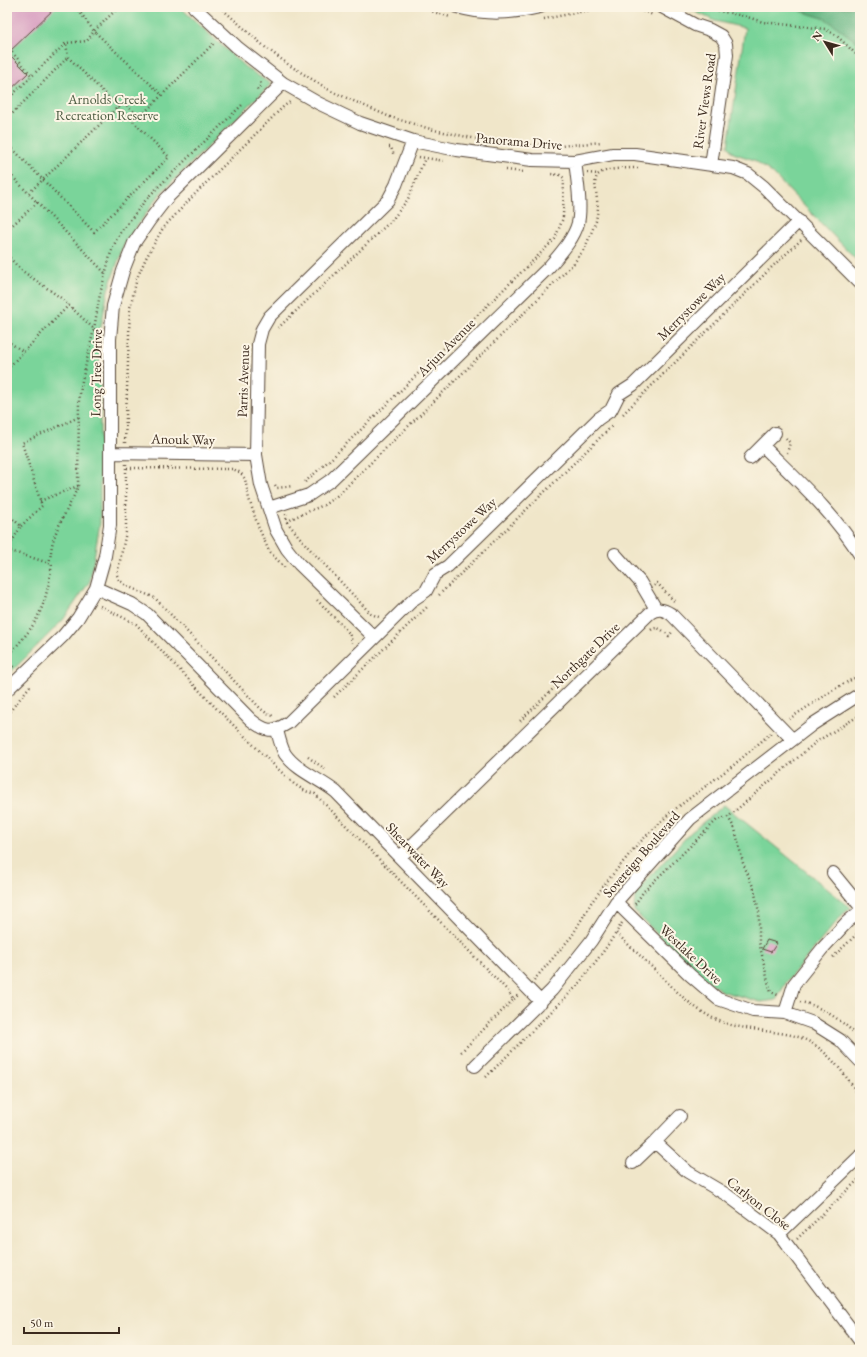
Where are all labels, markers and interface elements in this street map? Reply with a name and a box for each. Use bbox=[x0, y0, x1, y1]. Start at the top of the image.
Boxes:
north arrow bbox=[805, 22, 845, 62]
text: N bbox=[809, 28, 825, 44]
street label: River Views Road bbox=[688, 51, 720, 150]
park label: Arnolds Creek Recreation Reserve bbox=[56, 90, 159, 124]
street label: Panorama Drive bbox=[475, 128, 563, 154]
street label: Merrystowe Way bbox=[653, 267, 730, 344]
street label: Arjun Avenue bbox=[412, 314, 479, 381]
street label: Long Tree Drive bbox=[86, 329, 106, 417]
street label: Parris Avenue bbox=[233, 344, 253, 418]
street label: Anouk Way bbox=[150, 429, 216, 449]
street label: Merrystowe Way bbox=[422, 492, 500, 567]
street label: Northgate Drive bbox=[547, 617, 623, 692]
street label: Sovereign Boulevard bbox=[598, 806, 684, 901]
street label: Shearwater Way bbox=[382, 818, 455, 892]
street label: Westlake Drive bbox=[656, 920, 727, 988]
street label: Carlyon Close bbox=[723, 1172, 795, 1234]
scale bar bbox=[24, 1309, 119, 1335]
text: 50 m bbox=[30, 1315, 54, 1331]

